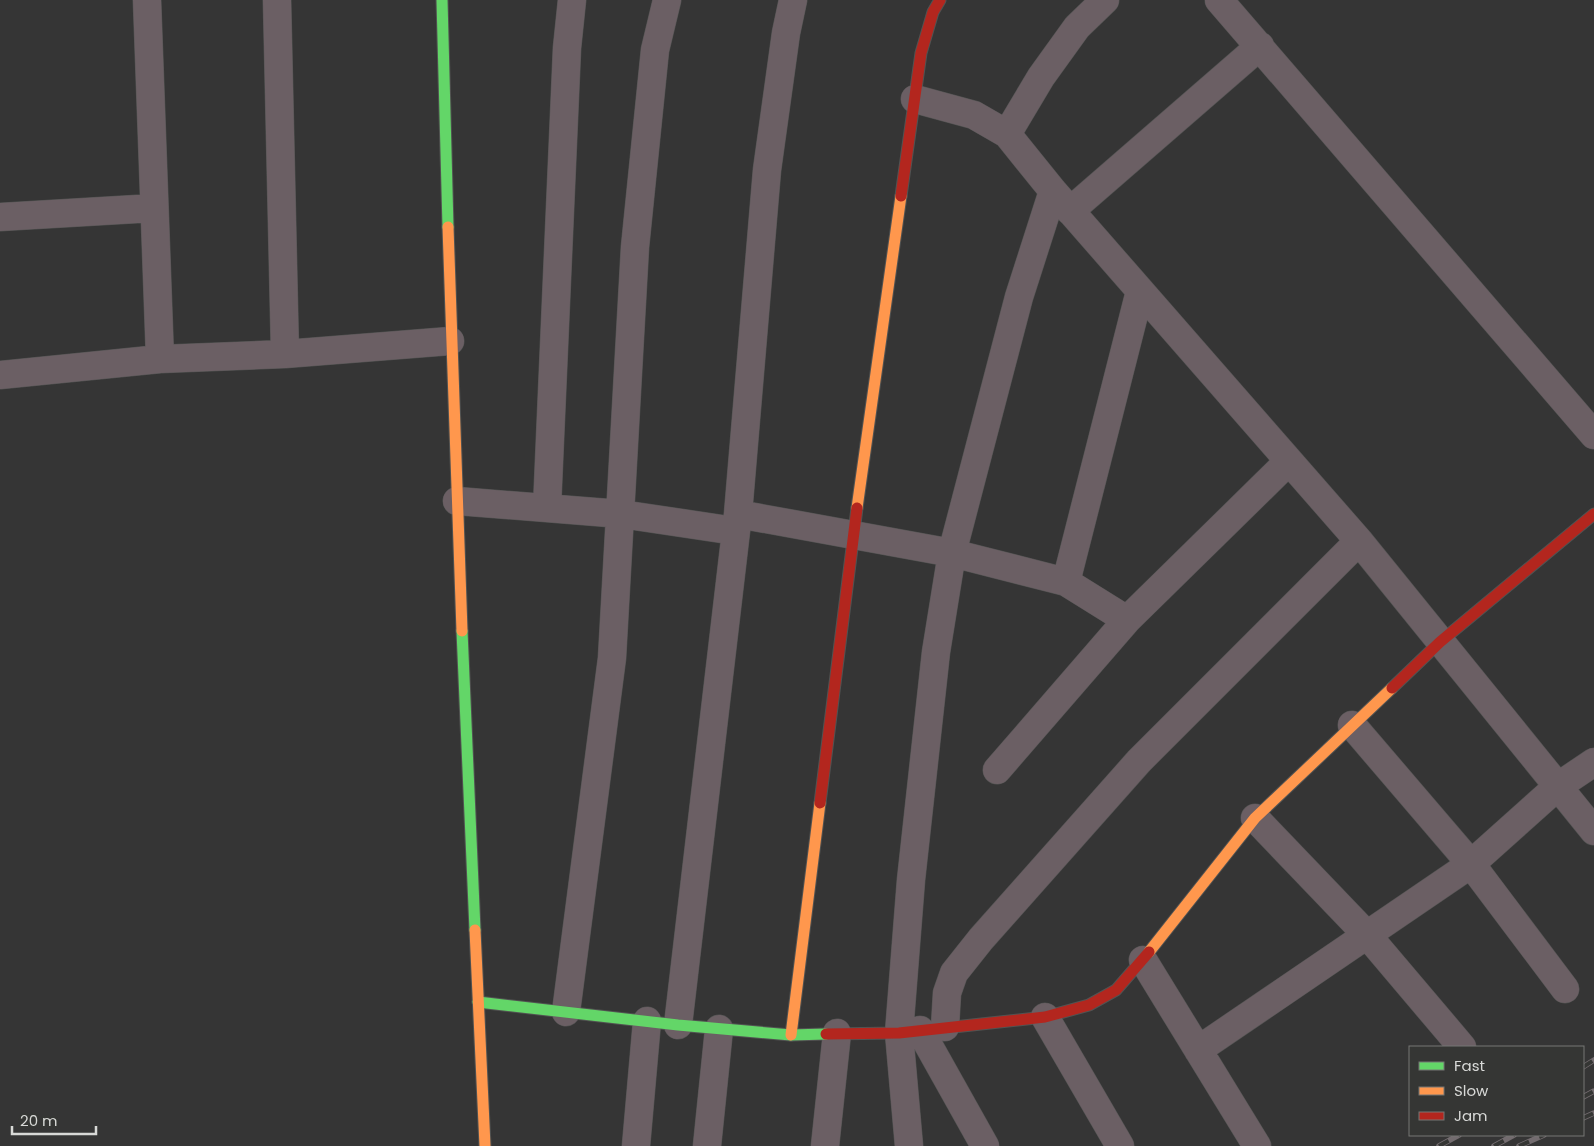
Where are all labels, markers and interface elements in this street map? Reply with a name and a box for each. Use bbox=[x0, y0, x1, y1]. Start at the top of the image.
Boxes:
legend bbox=[1409, 1046, 1584, 1136]
text: Fast bbox=[1454, 1055, 1485, 1076]
text: Slow bbox=[1454, 1080, 1489, 1101]
scale bar bbox=[12, 1104, 96, 1136]
text: Jam bbox=[1454, 1105, 1488, 1126]
text: 20 m bbox=[20, 1110, 58, 1131]

